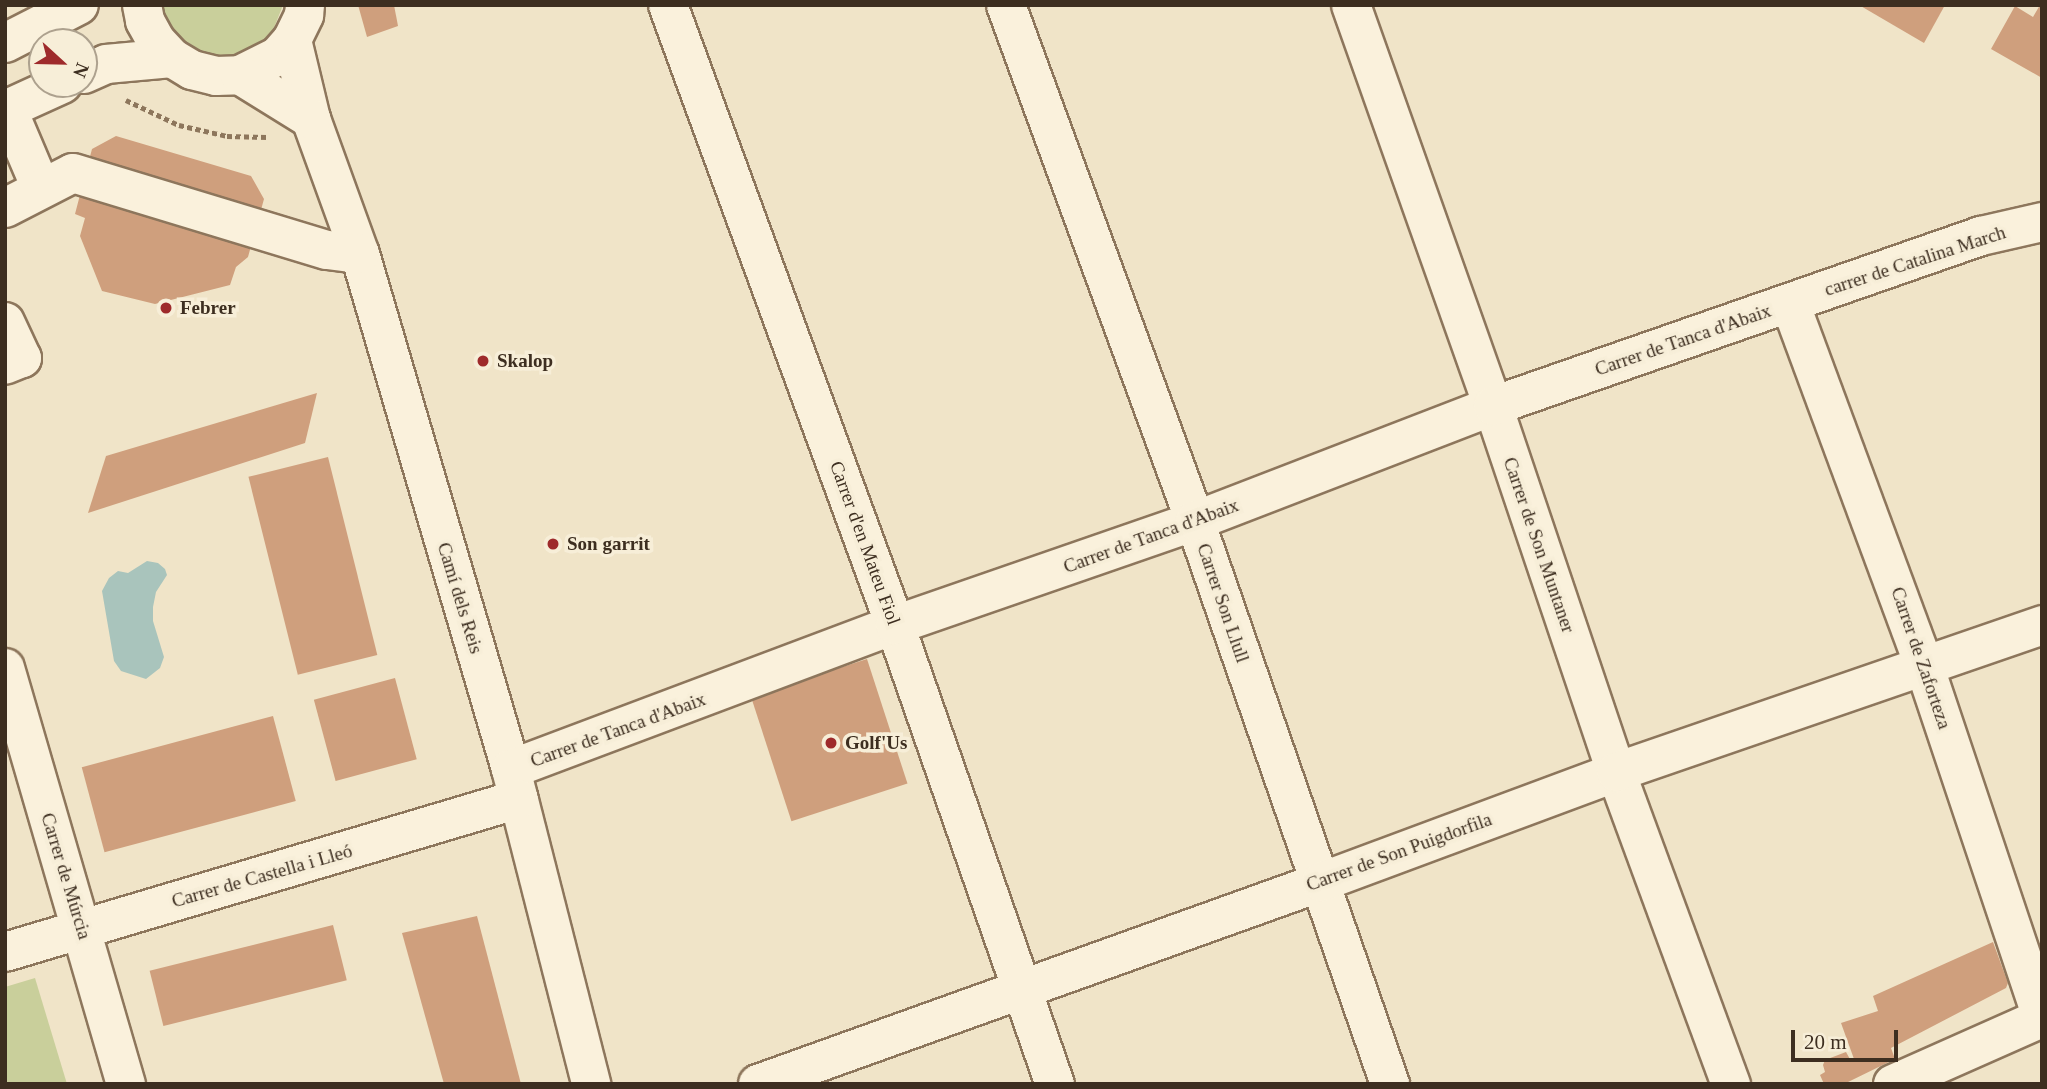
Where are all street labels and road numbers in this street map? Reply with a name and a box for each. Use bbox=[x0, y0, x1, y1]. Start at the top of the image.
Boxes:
street label: carrer de Catalina March bbox=[1821, 221, 2009, 301]
street label: Carrer de Tanca d'Abaix bbox=[1592, 299, 1774, 381]
street label: Carrer de Son Muntaner bbox=[1498, 454, 1580, 636]
street label: Carrer d'en Mateu Fiol bbox=[825, 458, 905, 628]
street label: Carrer de Tanca d'Abaix bbox=[1060, 494, 1242, 578]
street label: Camí dels Reis bbox=[432, 540, 488, 656]
street label: Carrer Son Llull bbox=[1192, 540, 1254, 666]
street label: Carrer de Zaforteza bbox=[1886, 584, 1956, 732]
street label: Carrer de Tanca d'Abaix bbox=[527, 688, 709, 772]
street label: Carrer de Son Puigdorfila bbox=[1303, 808, 1495, 896]
street label: Carrer de Múrcia bbox=[36, 810, 96, 942]
street label: Carrer de Castella i Lleó bbox=[169, 839, 355, 913]

